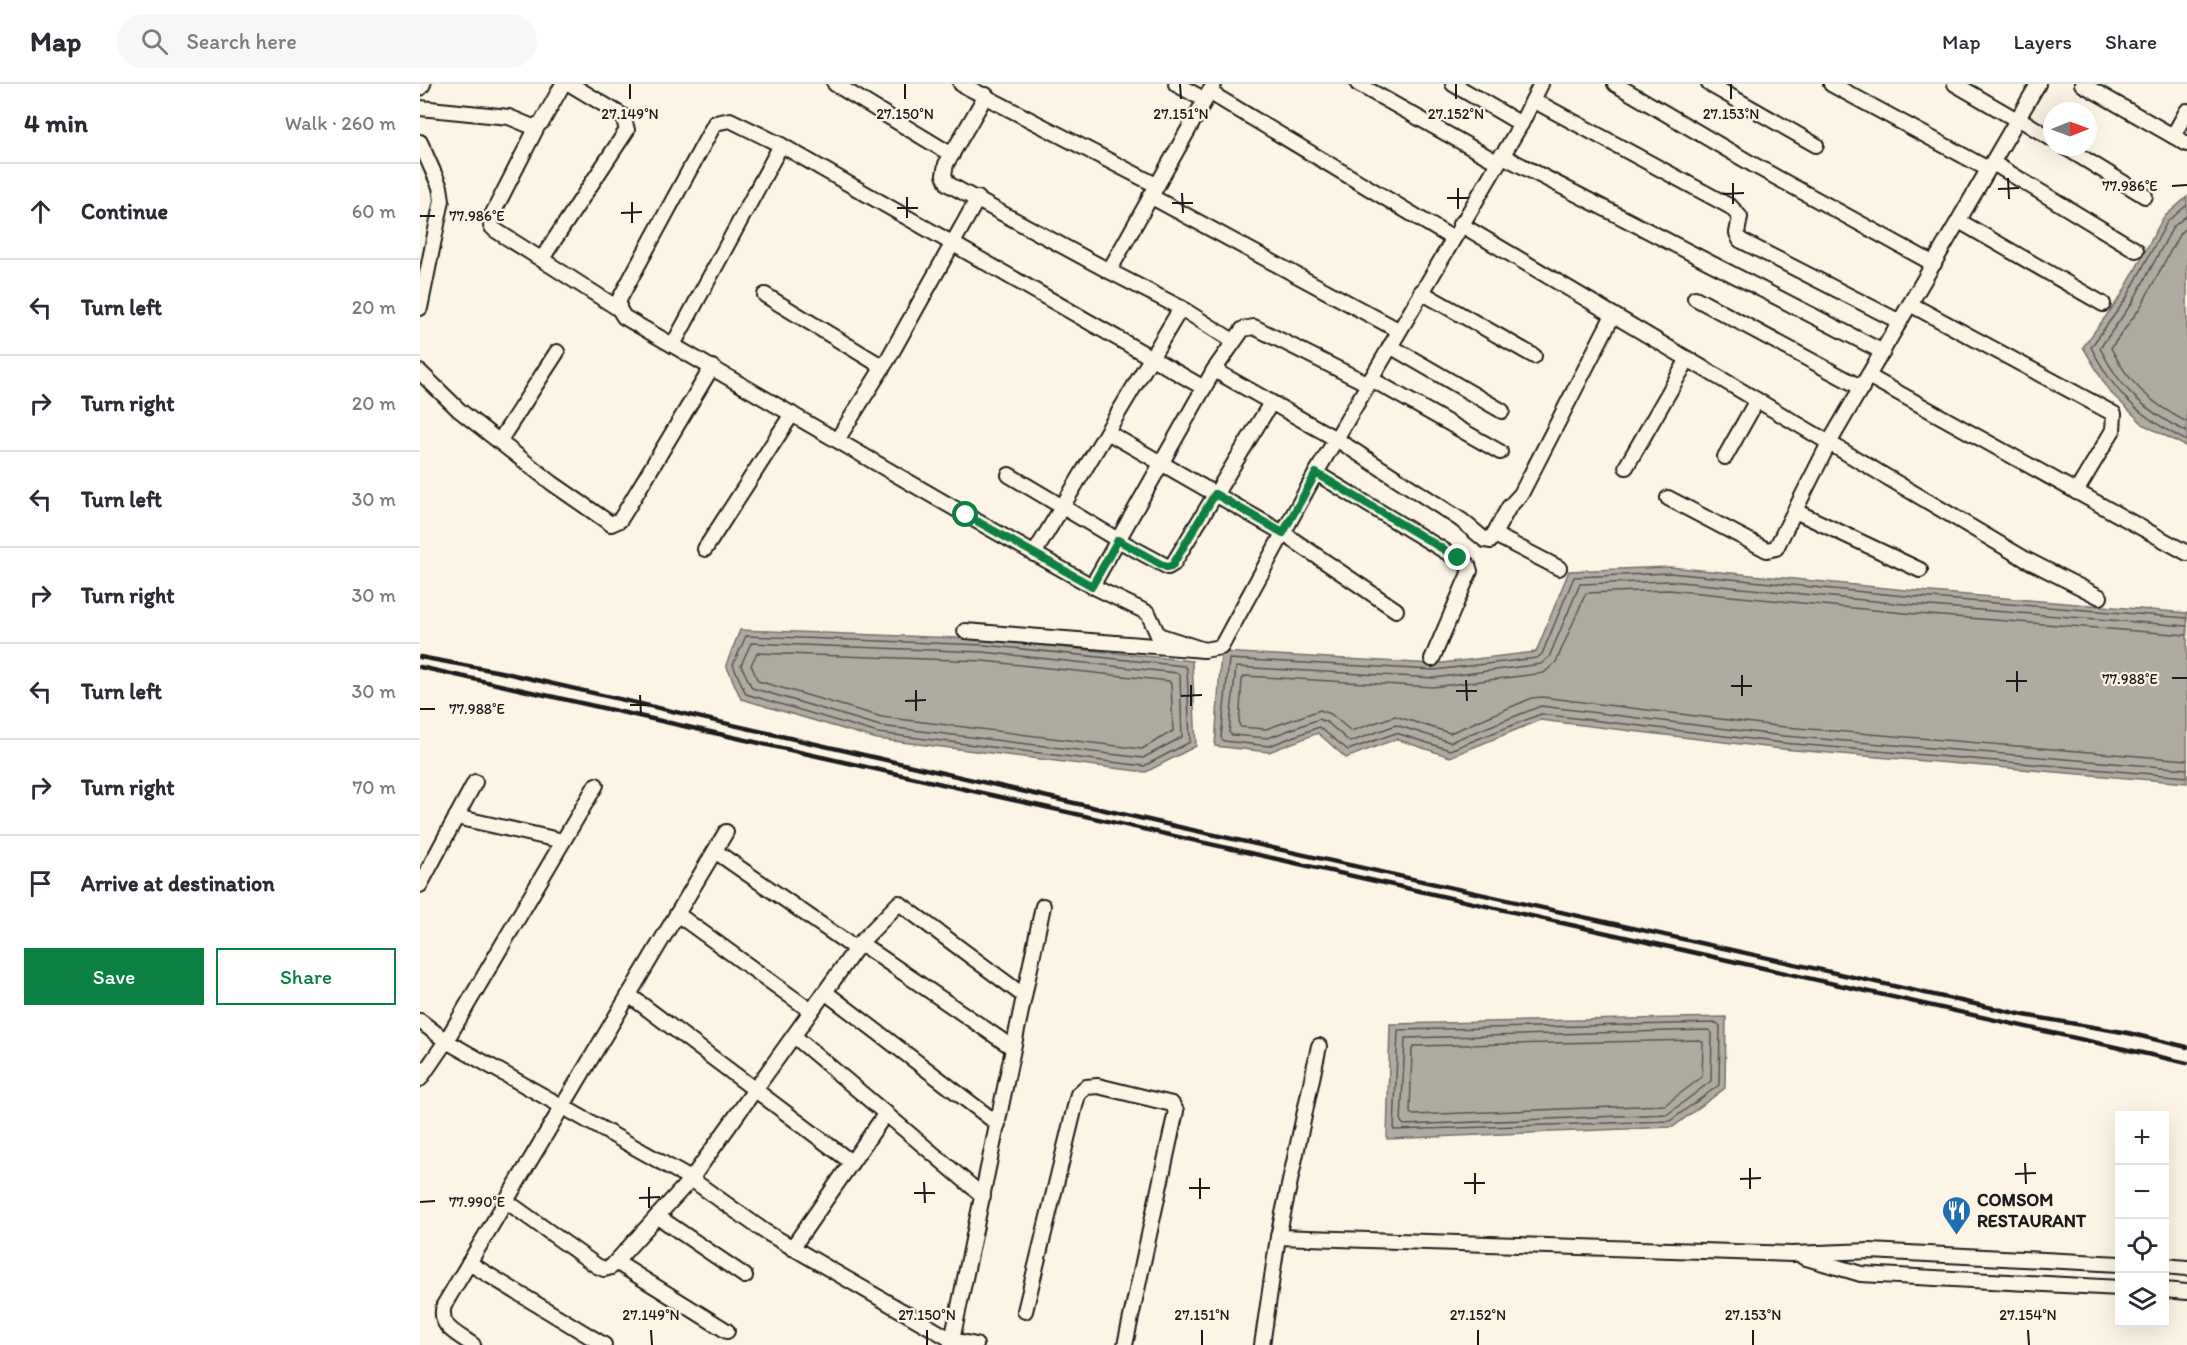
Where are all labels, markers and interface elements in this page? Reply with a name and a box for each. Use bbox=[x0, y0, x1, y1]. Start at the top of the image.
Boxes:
search box bbox=[117, 14, 537, 68]
text: Map bbox=[30, 24, 81, 58]
icon: search bbox=[138, 25, 171, 58]
text: Search here bbox=[186, 28, 297, 55]
text: Map bbox=[1942, 29, 1981, 54]
text: Layers bbox=[2014, 29, 2072, 54]
text: Share bbox=[2105, 29, 2157, 54]
north arrow bbox=[2043, 102, 2097, 156]
text: 27.149°N bbox=[601, 105, 659, 123]
text: 27.150°N bbox=[876, 105, 934, 123]
text: 27.151°N bbox=[1153, 105, 1209, 123]
text: 27.152°N bbox=[1428, 105, 1484, 123]
text: 27.153°N bbox=[1703, 105, 1759, 123]
text: 4 min bbox=[24, 107, 88, 139]
text: Walk · 260 m bbox=[285, 111, 396, 135]
text: 77.986°E bbox=[2102, 177, 2158, 195]
icon: ahead bbox=[24, 195, 57, 228]
text: Continue bbox=[81, 198, 168, 225]
text: 60 m bbox=[352, 199, 396, 223]
text: 77.986°E bbox=[449, 207, 505, 225]
icon: left bbox=[24, 291, 57, 324]
text: Turn left bbox=[81, 294, 162, 321]
text: 20 m bbox=[352, 295, 396, 319]
icon: right bbox=[24, 387, 57, 420]
text: Turn right bbox=[81, 390, 175, 417]
text: 20 m bbox=[352, 391, 396, 415]
icon: left bbox=[24, 483, 57, 516]
text: Turn left bbox=[81, 486, 162, 513]
text: 30 m bbox=[351, 487, 396, 511]
route start bbox=[952, 501, 978, 527]
route end bbox=[1444, 544, 1470, 570]
icon: right bbox=[24, 579, 57, 612]
text: Turn right bbox=[81, 582, 175, 609]
text: 30 m bbox=[351, 583, 396, 607]
text: 77.988°E bbox=[2102, 670, 2158, 688]
icon: left bbox=[24, 675, 57, 708]
text: Turn left bbox=[81, 678, 162, 705]
text: 30 m bbox=[351, 679, 396, 703]
text: 77.988°E bbox=[449, 700, 505, 718]
icon: right bbox=[24, 771, 57, 804]
text: Turn right bbox=[81, 774, 175, 801]
text: 70 m bbox=[352, 775, 396, 799]
icon: arrive bbox=[24, 867, 57, 900]
text: Arrive at destination bbox=[81, 870, 275, 897]
button: Save bbox=[24, 948, 204, 1005]
button: Share bbox=[216, 948, 396, 1005]
map controls bbox=[2115, 1111, 2169, 1327]
button: + bbox=[2115, 1111, 2169, 1165]
button: − bbox=[2115, 1165, 2169, 1219]
place label: COMSOM RESTAURANT bbox=[1977, 1189, 2087, 1232]
text: 77.990°E bbox=[449, 1193, 505, 1211]
restaurant icon: COMSOM RESTAURANT bbox=[1940, 1194, 1972, 1236]
button: locate bbox=[2115, 1219, 2169, 1273]
button: layers bbox=[2115, 1273, 2169, 1327]
text: 27.149°N bbox=[622, 1306, 680, 1324]
text: 27.150°N bbox=[898, 1306, 956, 1324]
text: 27.151°N bbox=[1174, 1306, 1230, 1324]
text: 27.152°N bbox=[1450, 1306, 1506, 1324]
text: 27.153°N bbox=[1725, 1306, 1781, 1324]
text: 27.154°N bbox=[1999, 1306, 2057, 1324]

